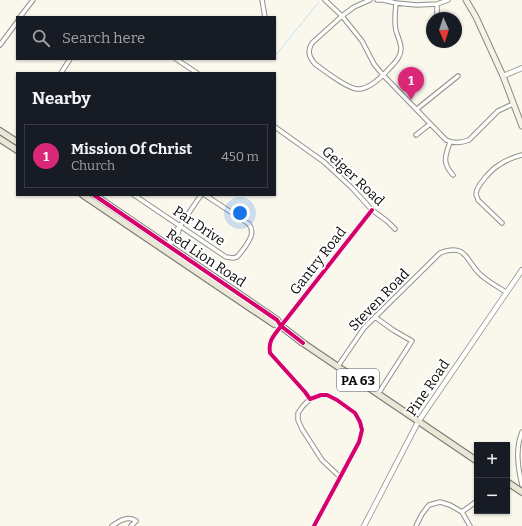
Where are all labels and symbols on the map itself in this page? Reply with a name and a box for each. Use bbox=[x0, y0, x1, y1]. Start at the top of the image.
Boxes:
north arrow bbox=[426, 12, 462, 48]
pin: 1 bbox=[398, 67, 424, 100]
street label: Geiger Road bbox=[318, 143, 388, 209]
street label: Par Drive bbox=[170, 202, 228, 250]
your location bbox=[230, 203, 250, 223]
street label: Gantry Road bbox=[286, 224, 350, 298]
street label: Red Lion Road bbox=[163, 225, 249, 291]
street label: Steven Road bbox=[345, 265, 413, 335]
street label: Pine Road bbox=[403, 356, 453, 420]
road number: PA 63 bbox=[337, 369, 379, 391]

